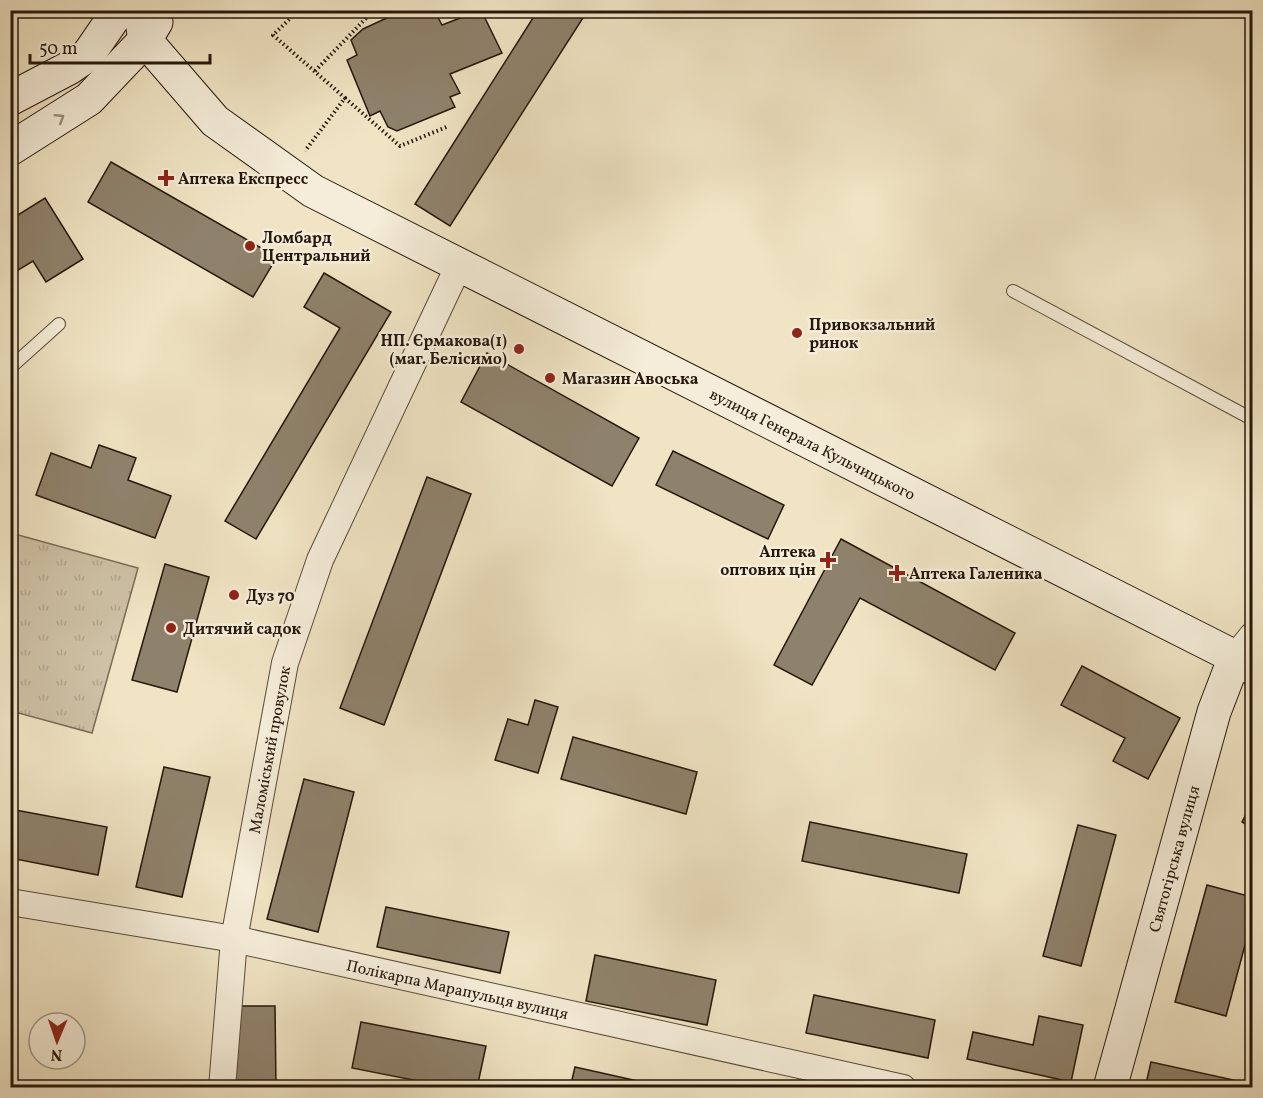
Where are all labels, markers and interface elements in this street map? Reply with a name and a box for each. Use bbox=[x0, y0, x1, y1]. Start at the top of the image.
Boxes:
scale bar bbox=[30, 27, 210, 65]
text: 50 m bbox=[39, 37, 78, 62]
one-way arrow bbox=[54, 113, 64, 125]
place label: Аптека Експресс bbox=[178, 169, 309, 191]
marker: Аптека Експресс bbox=[159, 171, 173, 185]
place label: Ломбард Центральний bbox=[262, 228, 371, 268]
marker: Ломбард Центральний bbox=[243, 239, 257, 253]
place label: Привокзальний ринок bbox=[809, 315, 935, 355]
marker: Привокзальний ринок bbox=[790, 326, 804, 340]
place label: НП. Єрмакова(1) (маг. Белісимо) bbox=[380, 331, 507, 371]
marker: НП. Єрмакова(1) (маг. Белісимо) bbox=[512, 342, 526, 356]
place label: Магазин Авоська bbox=[562, 369, 699, 391]
marker: Магазин Авоська bbox=[543, 371, 557, 385]
street label: вулиця Генерала Кульчицького bbox=[705, 384, 919, 507]
place label: Аптека оптових цін bbox=[720, 542, 816, 582]
marker: Аптека оптових цін bbox=[821, 553, 835, 567]
place label: Аптека Галеника bbox=[909, 564, 1043, 586]
marker: Аптека Галеника bbox=[890, 566, 904, 580]
place label: Дуз 70 bbox=[246, 586, 295, 608]
marker: Дуз 70 bbox=[227, 588, 241, 602]
place label: Дитячий садок bbox=[183, 619, 301, 641]
marker: Дитячий садок bbox=[164, 621, 178, 635]
street label: Маломіський провулок bbox=[245, 664, 297, 836]
street label: Святогірська вулиця bbox=[1145, 783, 1206, 935]
street label: Полікарпа Марапульця вулиця bbox=[344, 955, 570, 1026]
north arrow bbox=[27, 1011, 87, 1071]
text: N bbox=[50, 1043, 63, 1065]

